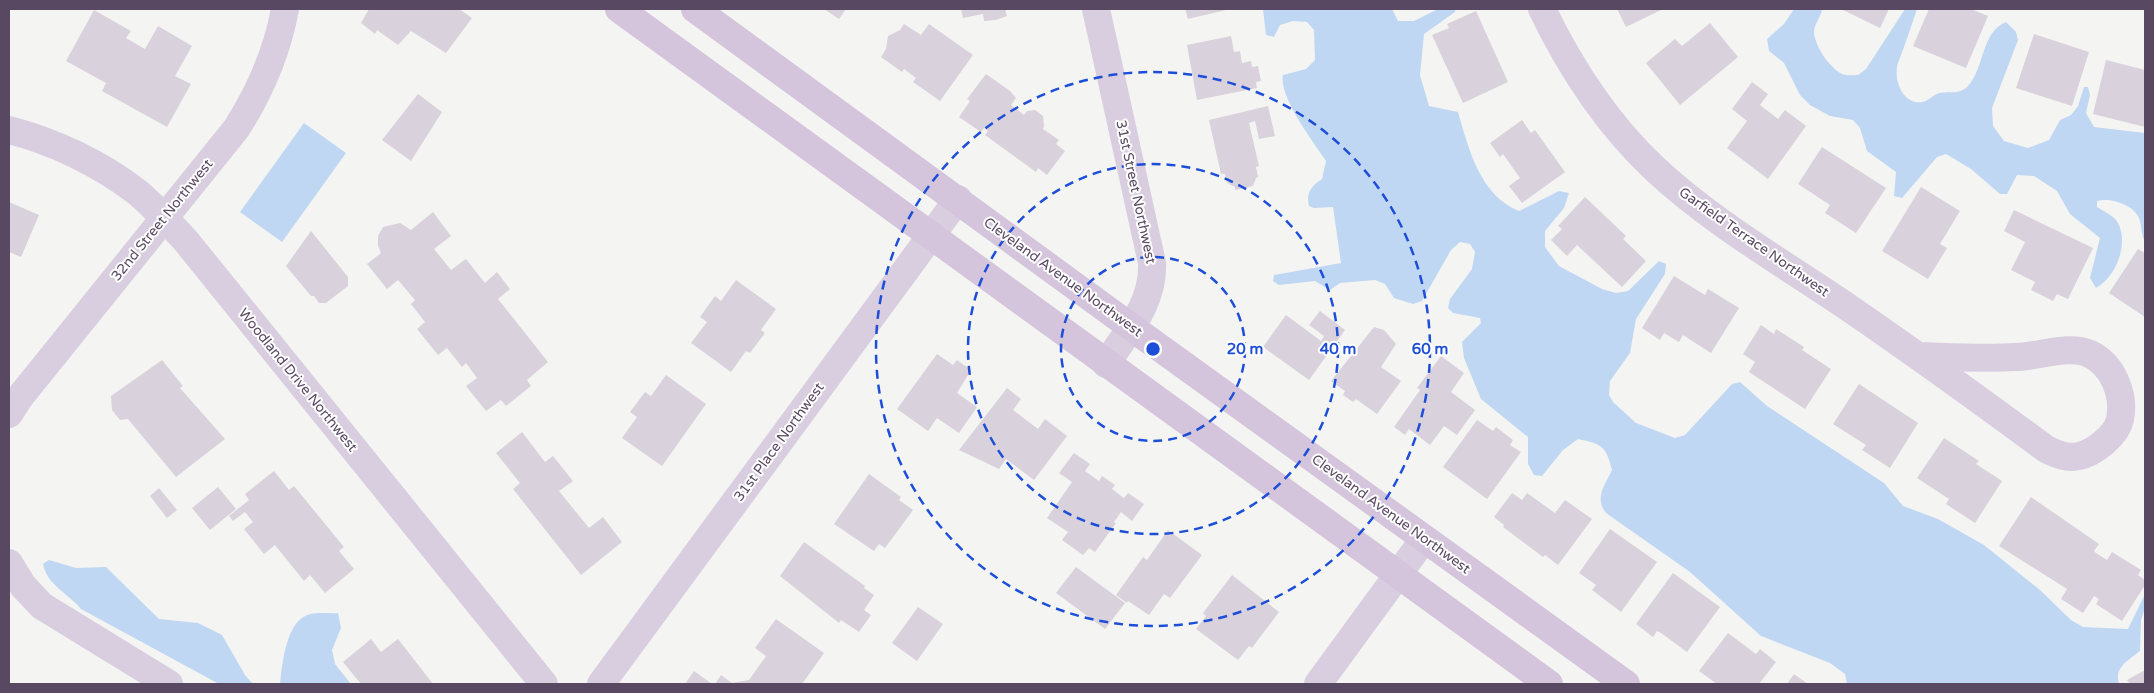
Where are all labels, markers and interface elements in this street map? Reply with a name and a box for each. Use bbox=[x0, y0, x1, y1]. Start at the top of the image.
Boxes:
street label: 31st Street Northwest bbox=[1112, 119, 1160, 266]
street label: 32nd Street Northwest bbox=[108, 155, 217, 284]
street label: Garfield Terrace Northwest bbox=[1676, 184, 1833, 301]
street label: Cleveland Avenue Northwest bbox=[980, 214, 1146, 341]
street label: Woodland Drive Northwest bbox=[235, 305, 361, 456]
centre of rings bbox=[1144, 340, 1162, 358]
text: 20 m bbox=[1227, 340, 1263, 358]
text: 40 m bbox=[1320, 340, 1356, 358]
text: 60 m bbox=[1412, 340, 1448, 358]
street label: 31st Place Northwest bbox=[730, 379, 828, 505]
street label: Cleveland Avenue Northwest bbox=[1308, 451, 1474, 578]

